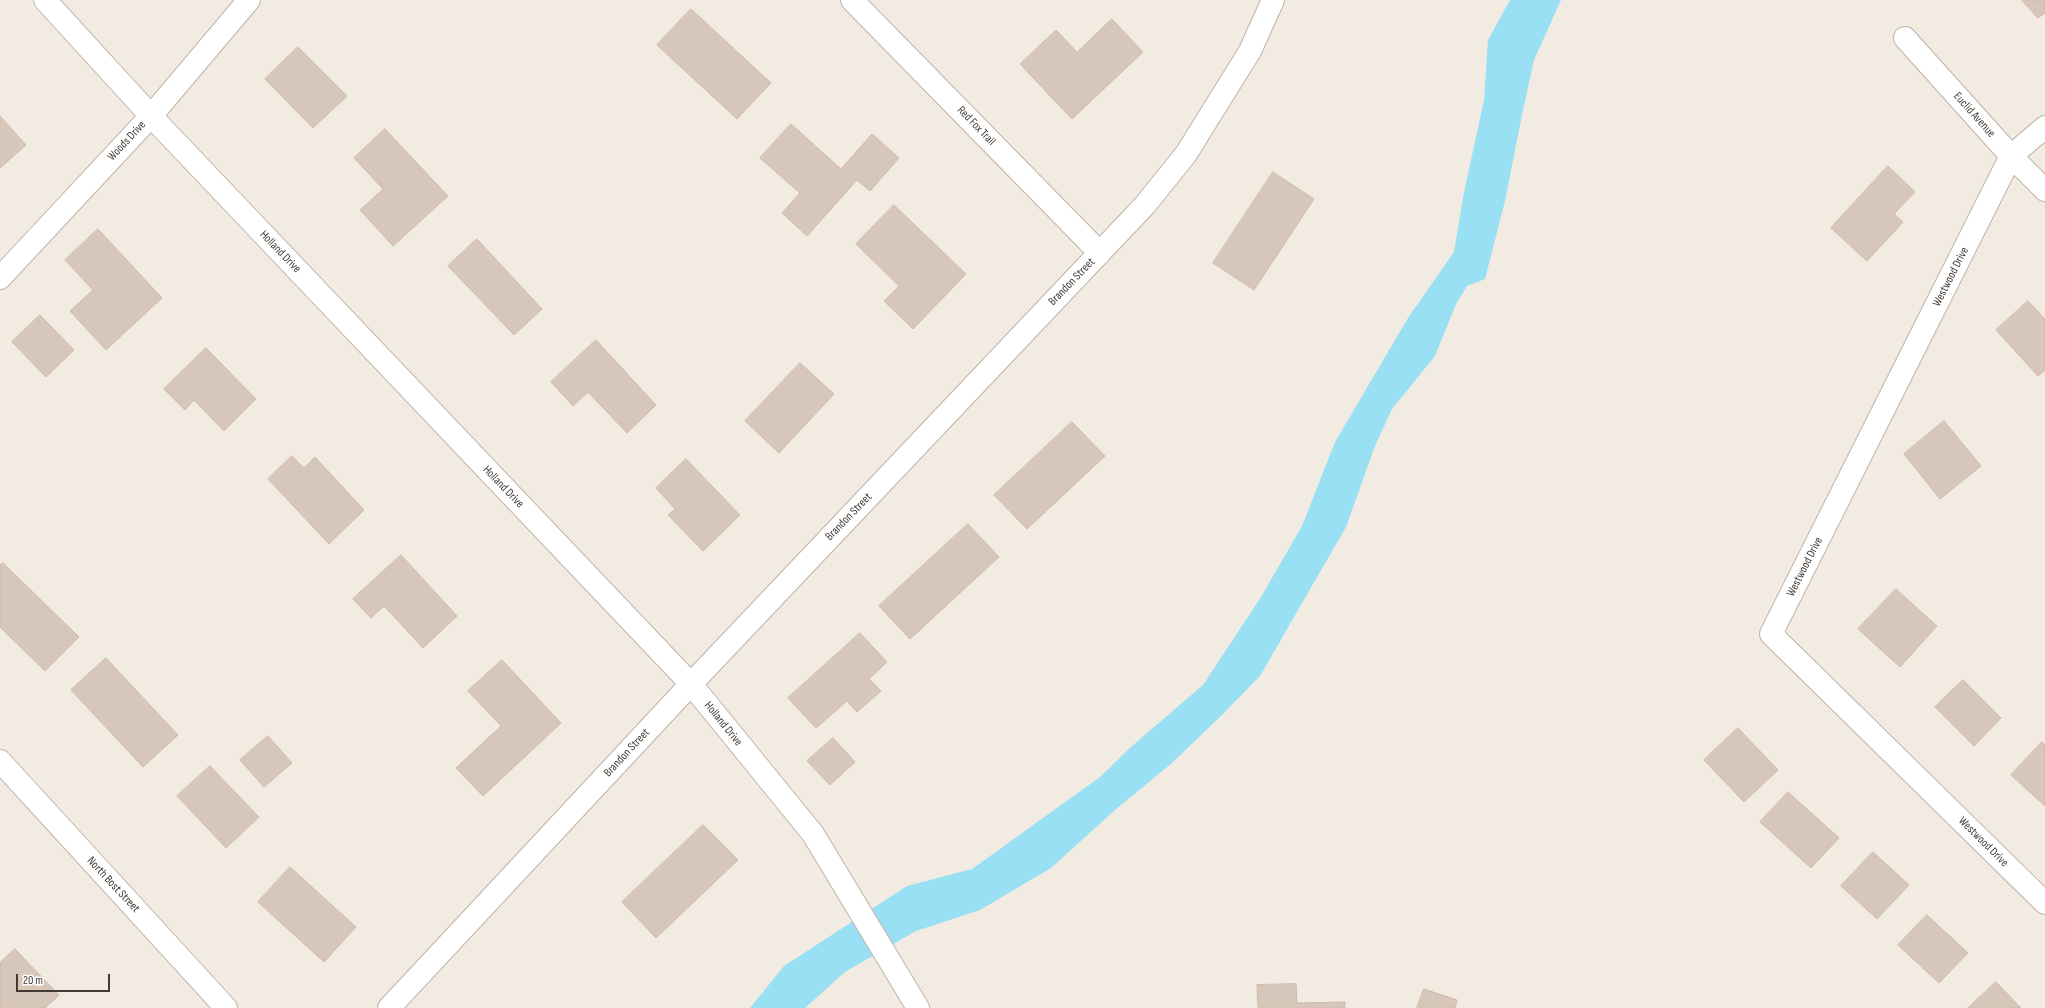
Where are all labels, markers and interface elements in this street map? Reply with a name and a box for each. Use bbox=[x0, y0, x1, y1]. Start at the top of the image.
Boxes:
street label: Euclid Avenue bbox=[1950, 89, 1998, 141]
street label: Red Fox Trail bbox=[954, 103, 998, 149]
street label: Woods Drive bbox=[105, 118, 149, 164]
street label: Holland Drive bbox=[256, 228, 304, 276]
street label: Westwood Drive bbox=[1930, 245, 1972, 309]
street label: Brandon Street bbox=[1046, 255, 1098, 309]
street label: Holland Drive bbox=[479, 463, 527, 511]
street label: Brandon Street bbox=[823, 490, 875, 544]
street label: Westwood Drive bbox=[1784, 535, 1826, 599]
street label: Holland Drive bbox=[701, 699, 745, 749]
street label: Brandon Street bbox=[601, 726, 653, 780]
street label: Westwood Drive bbox=[1955, 814, 2011, 870]
street label: North Bost Street bbox=[84, 854, 142, 916]
scale bar bbox=[18, 966, 112, 992]
text: 20 m bbox=[23, 973, 43, 988]

